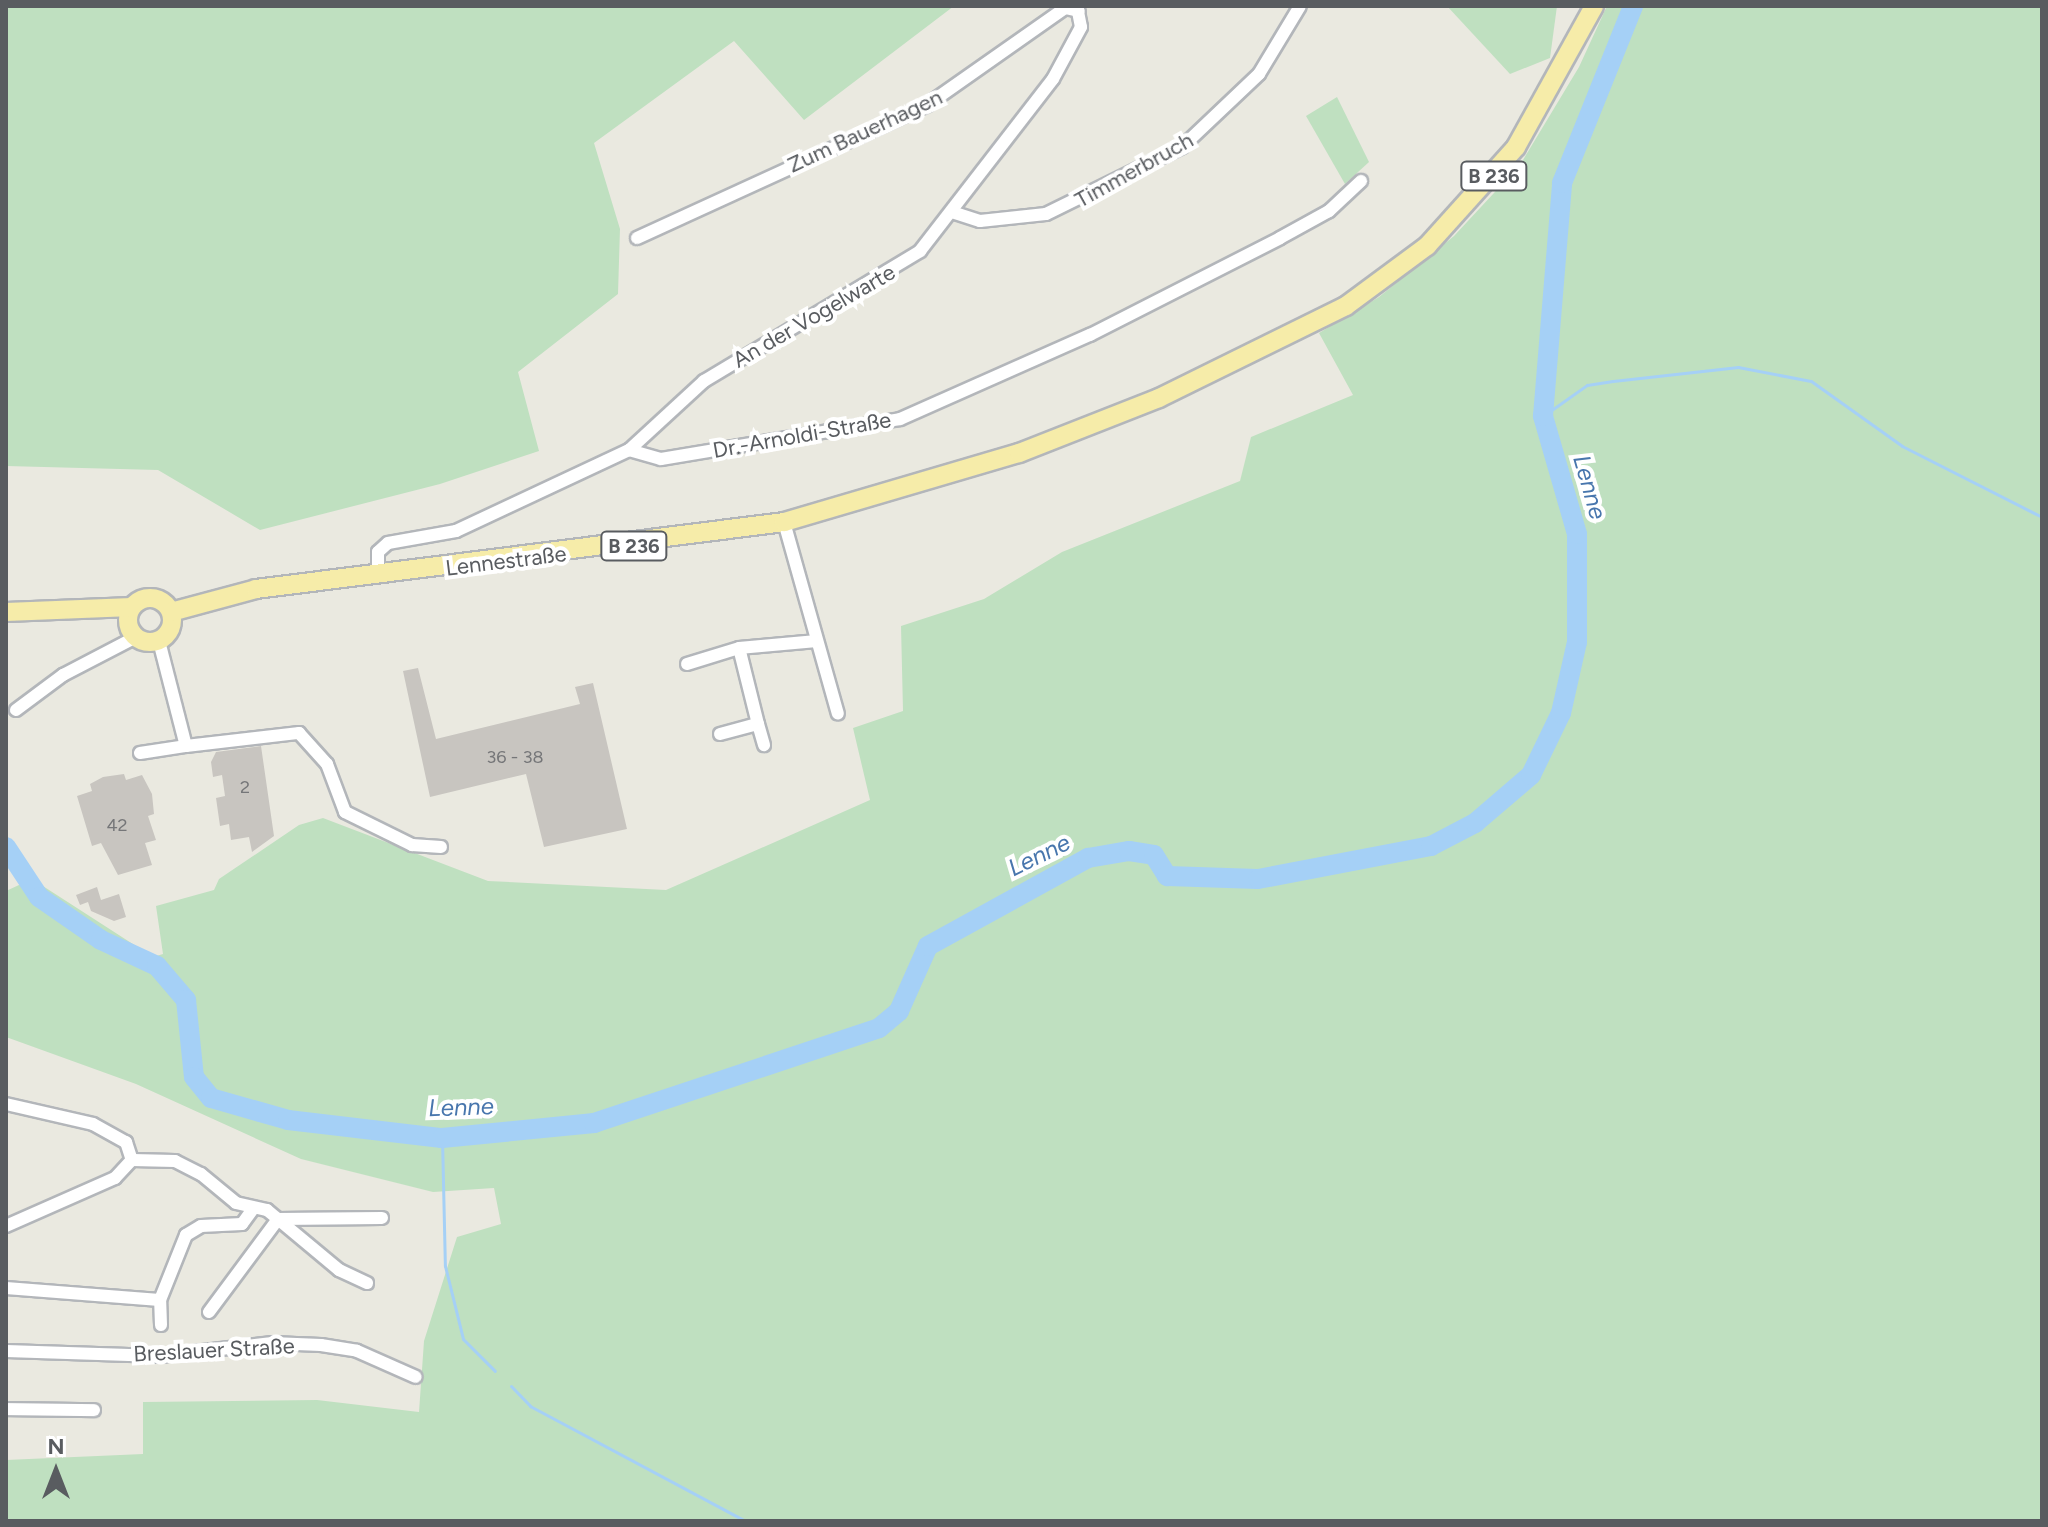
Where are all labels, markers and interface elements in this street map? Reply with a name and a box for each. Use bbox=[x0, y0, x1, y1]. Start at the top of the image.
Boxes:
street label: Zum Bauerhagen bbox=[783, 84, 947, 178]
street label: Timmerbruch bbox=[1070, 127, 1198, 213]
road number: B 236 bbox=[1460, 160, 1528, 192]
street label: An der Vogelwarte bbox=[728, 259, 900, 373]
street label: Dr.-Arnoldi-Straße bbox=[711, 406, 893, 464]
water label: Lenne bbox=[1567, 452, 1613, 522]
road number: B 236 bbox=[600, 530, 668, 562]
street label: Lennestraße bbox=[444, 540, 568, 582]
house number: 36 - 38 bbox=[486, 746, 544, 768]
house number: 2 bbox=[240, 776, 250, 798]
house number: 42 bbox=[106, 814, 128, 836]
water label: Lenne bbox=[1003, 828, 1075, 882]
water label: Lenne bbox=[428, 1091, 494, 1123]
street label: Breslauer Straße bbox=[133, 1333, 295, 1367]
north arrow bbox=[16, 1431, 96, 1511]
text: N bbox=[47, 1433, 65, 1460]

